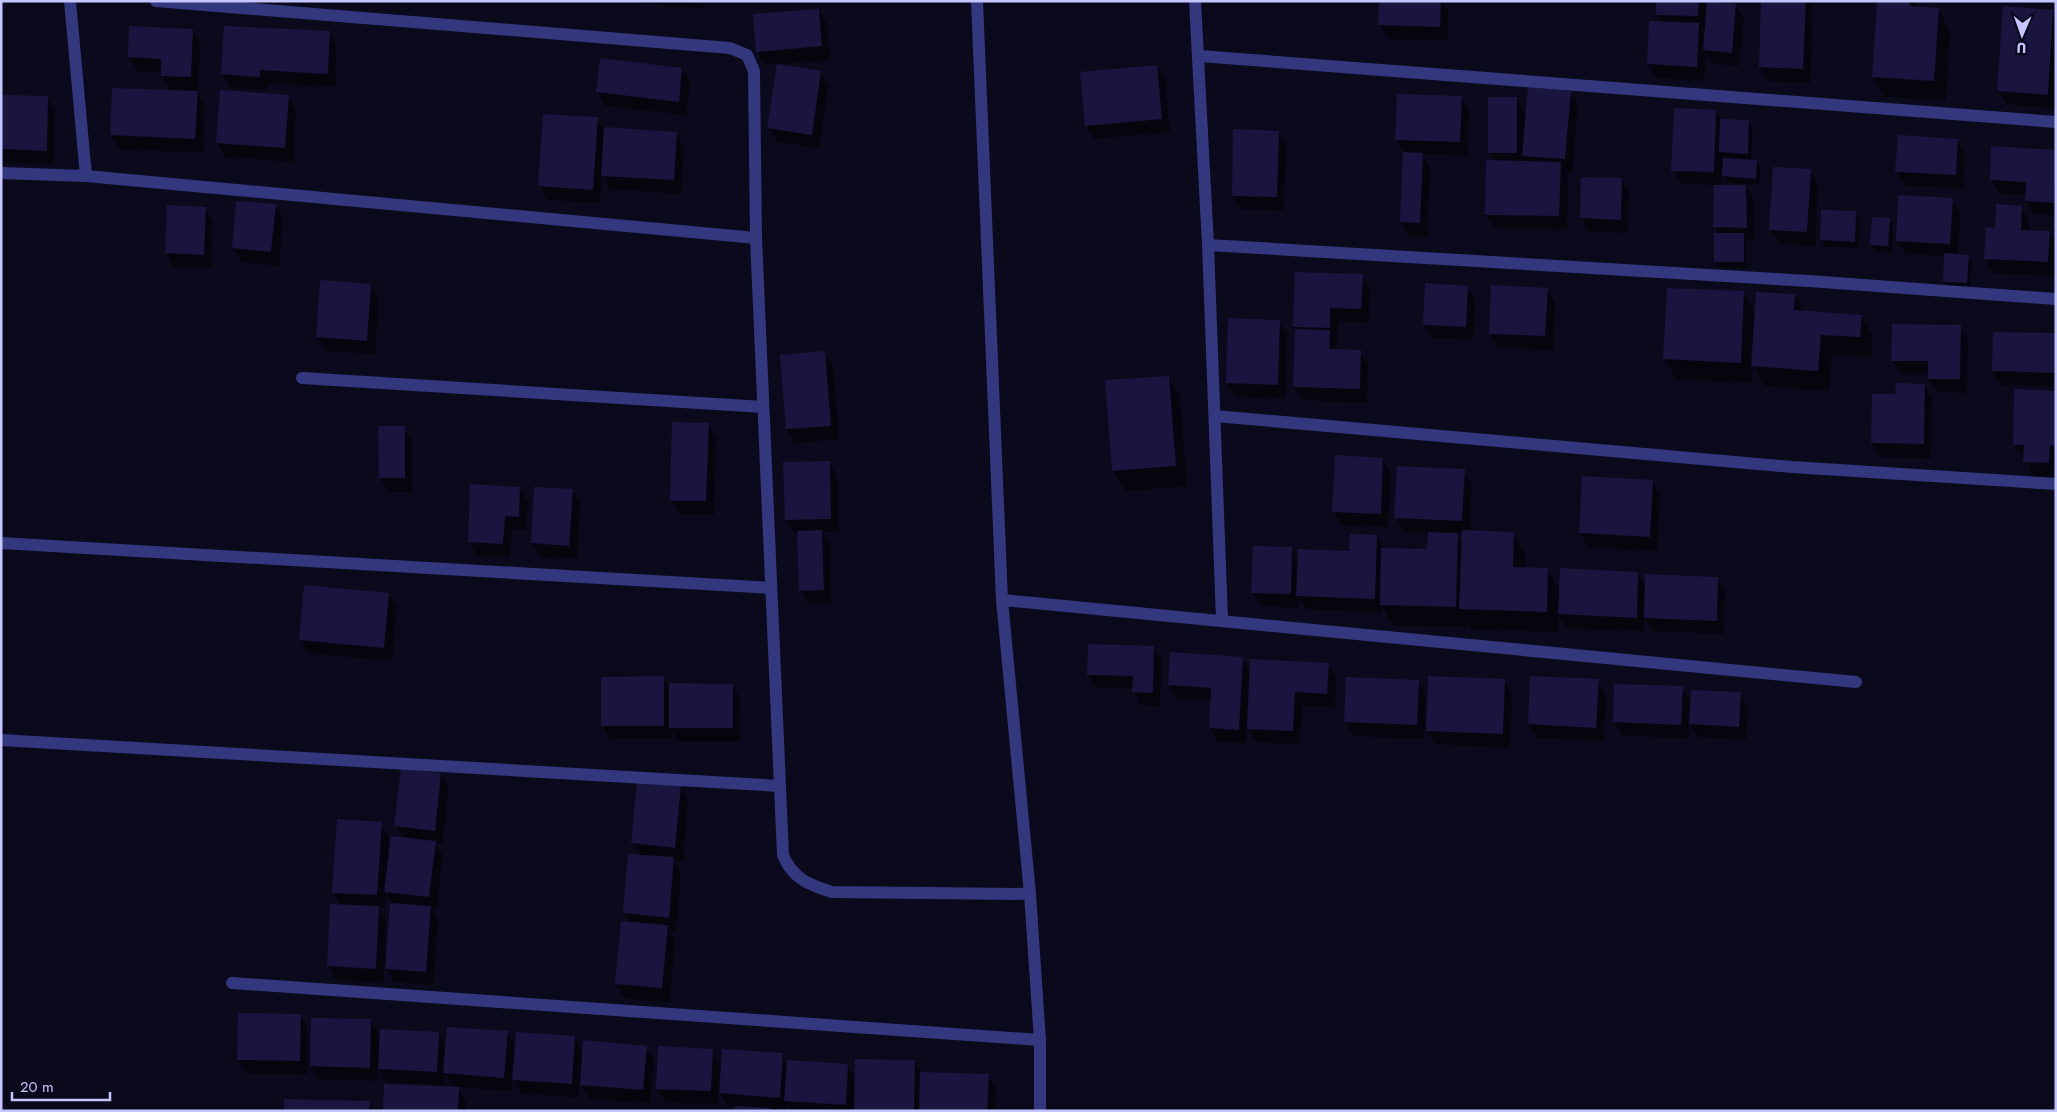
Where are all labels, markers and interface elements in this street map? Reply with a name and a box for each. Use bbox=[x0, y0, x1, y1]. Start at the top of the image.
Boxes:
north arrow bbox=[1997, 10, 2047, 60]
text: U bbox=[2016, 38, 2027, 58]
scale bar bbox=[12, 1070, 110, 1102]
text: 20 m bbox=[20, 1076, 54, 1098]

